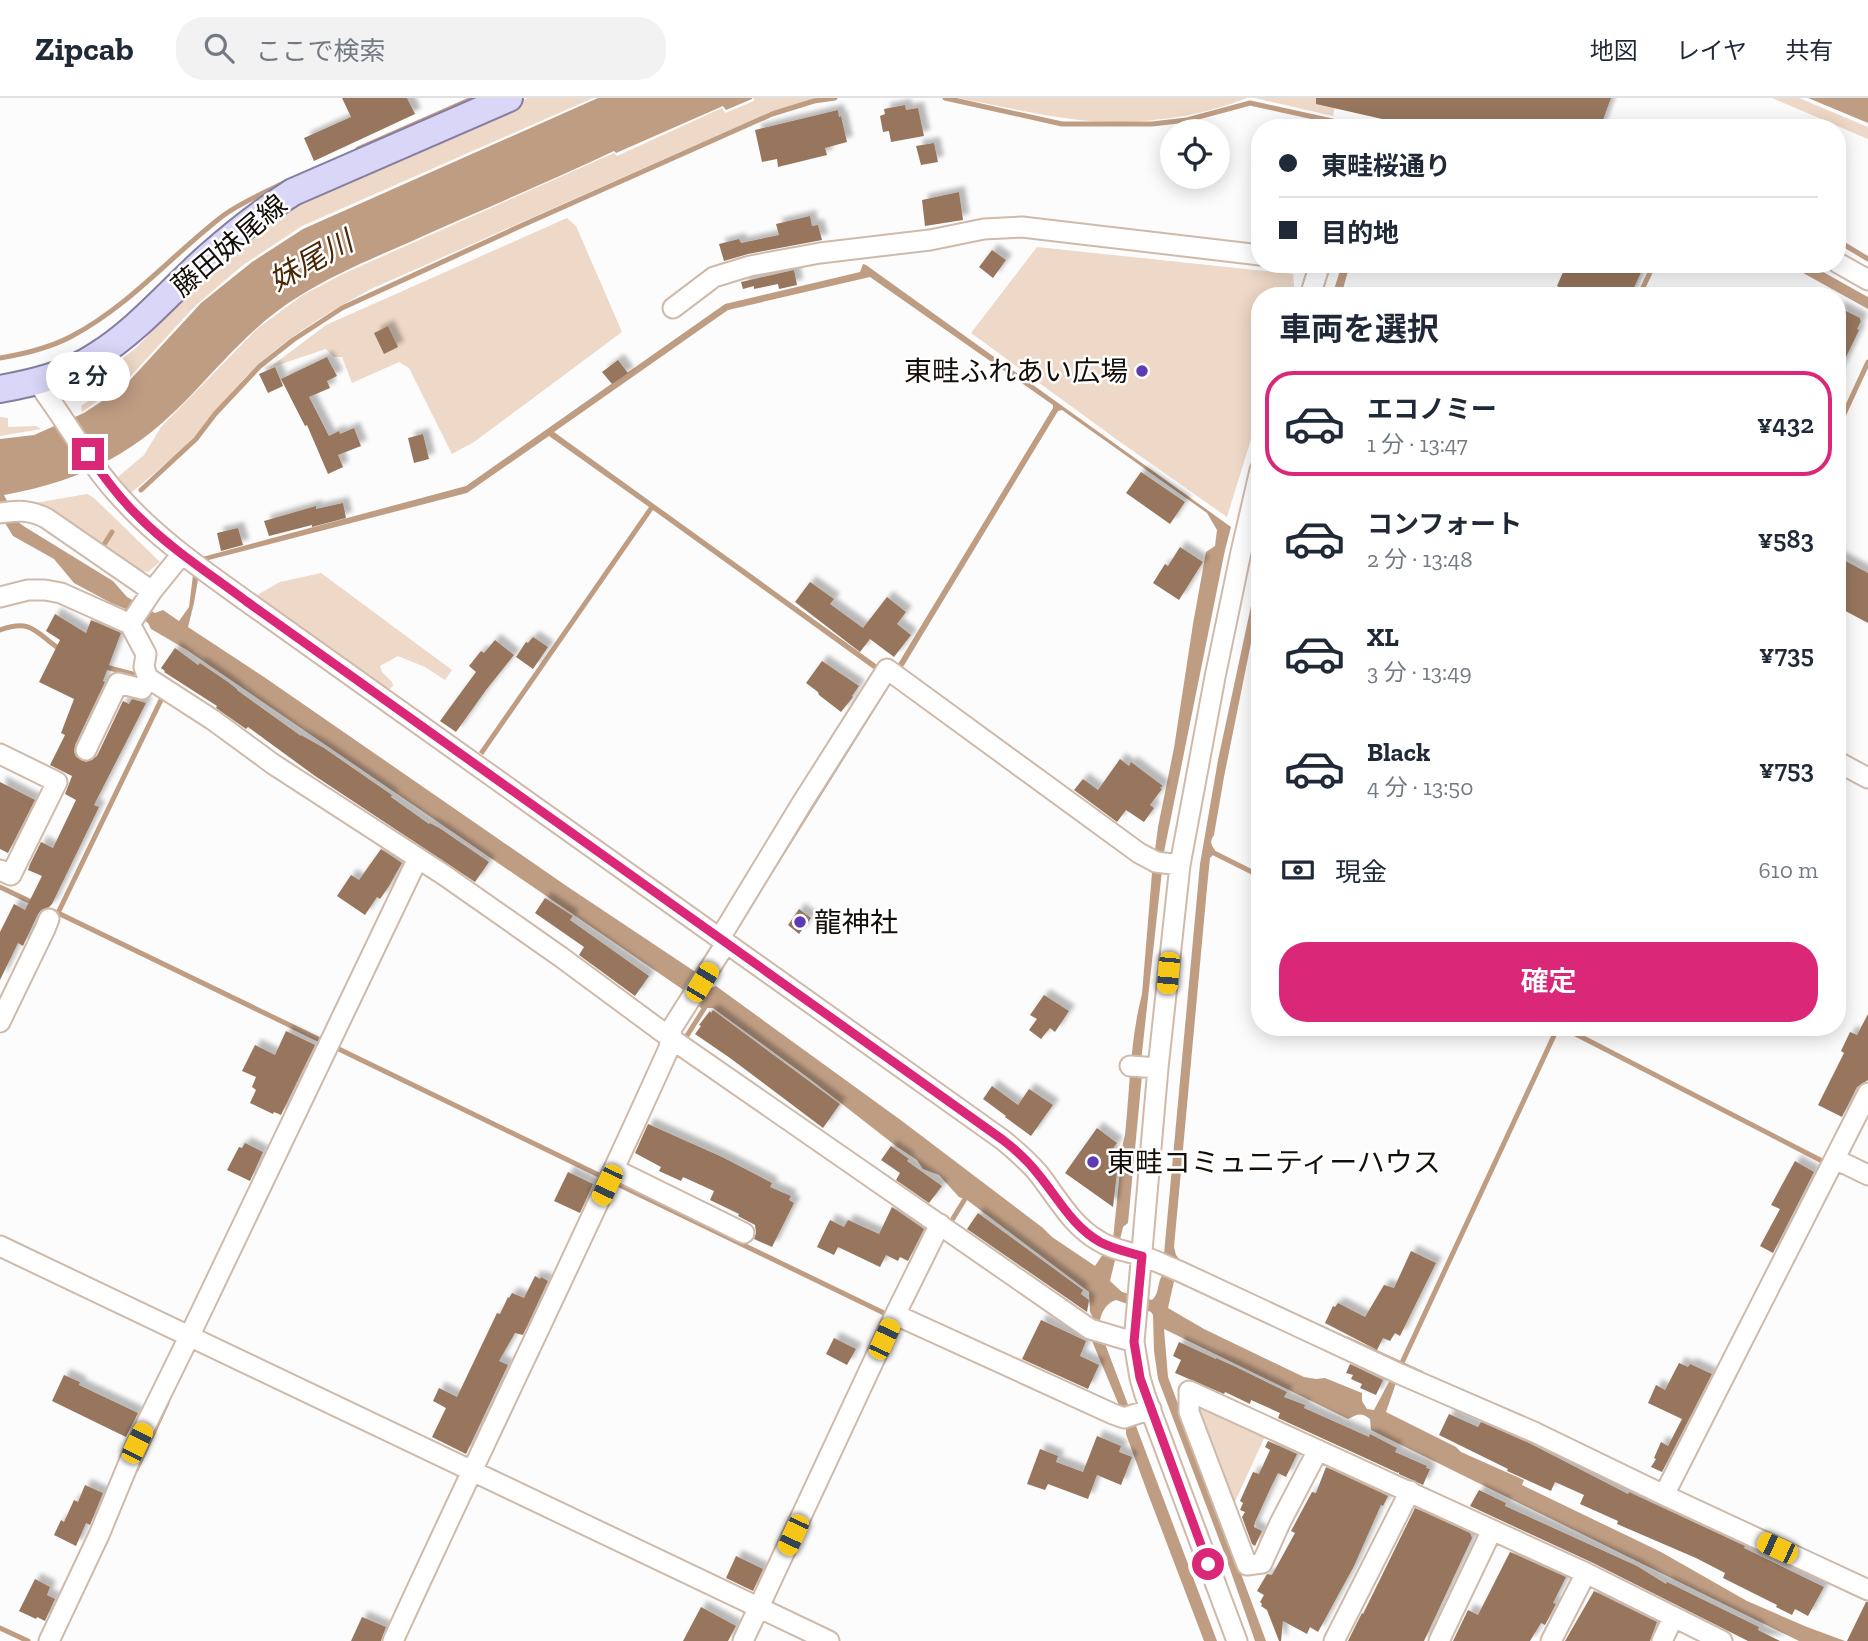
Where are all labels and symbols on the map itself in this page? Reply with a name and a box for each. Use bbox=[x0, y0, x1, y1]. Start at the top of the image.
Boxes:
street label: 藤田妹尾線 bbox=[165, 188, 294, 303]
water label: 妹尾川 bbox=[263, 222, 362, 299]
callout: 2 分 bbox=[46, 352, 130, 402]
place label: 東畦ふれあい広場 bbox=[904, 355, 1128, 388]
marker: 東畦ふれあい広場 bbox=[1134, 363, 1150, 379]
route end bbox=[72, 438, 104, 470]
place label: 龍神社 bbox=[814, 906, 898, 939]
marker: 龍神社 bbox=[792, 914, 808, 930]
car bbox=[1156, 951, 1181, 995]
car bbox=[683, 959, 722, 1005]
place label: 東畦コミュニティーハウス bbox=[1107, 1146, 1441, 1179]
marker: 東畦コミュニティーハウス bbox=[1085, 1154, 1101, 1170]
car bbox=[589, 1162, 626, 1208]
car bbox=[866, 1316, 903, 1362]
car bbox=[119, 1420, 156, 1466]
car bbox=[775, 1512, 812, 1558]
car bbox=[1754, 1530, 1801, 1566]
route start bbox=[1192, 1548, 1224, 1580]

